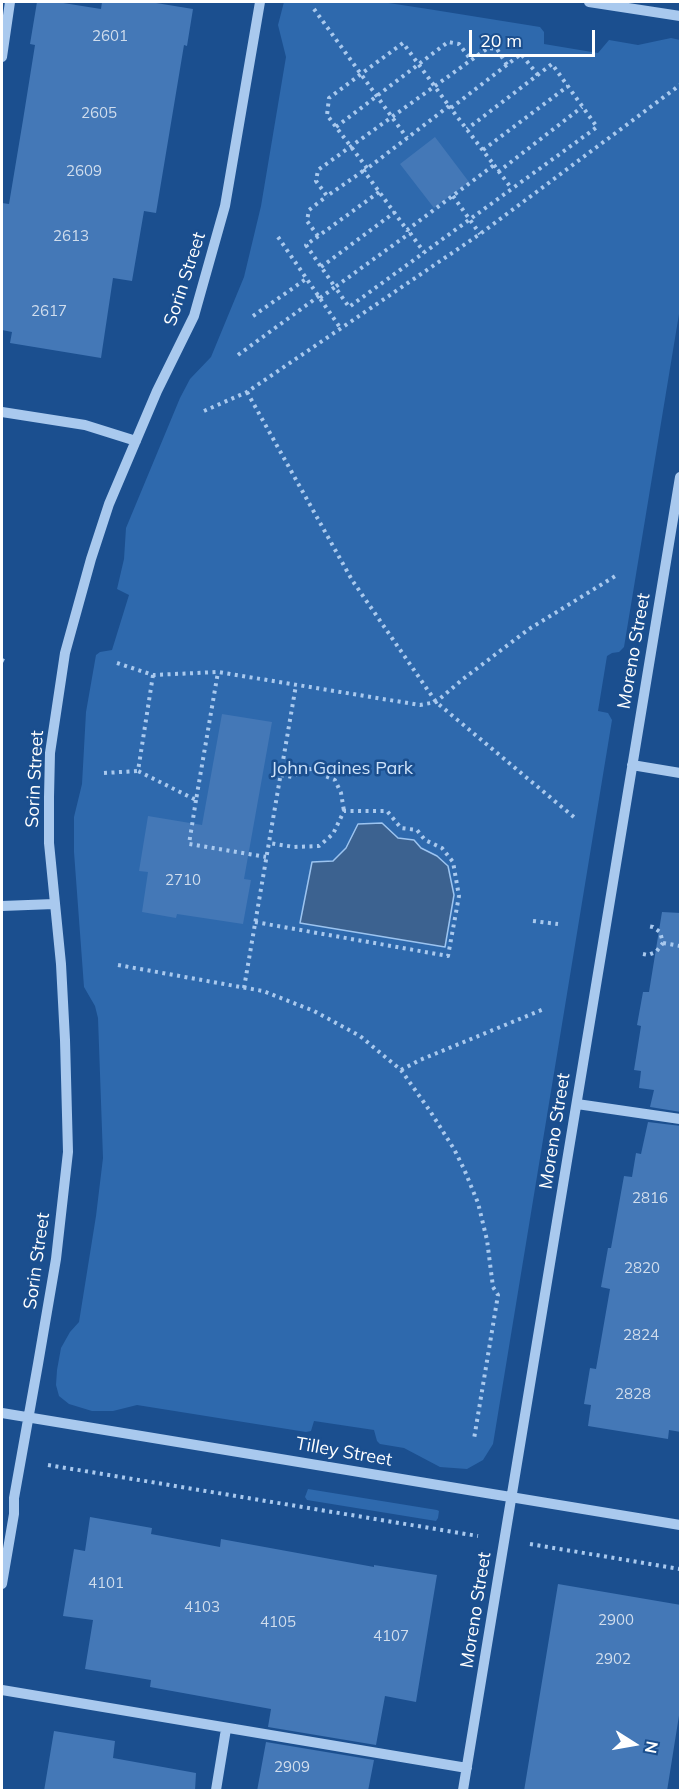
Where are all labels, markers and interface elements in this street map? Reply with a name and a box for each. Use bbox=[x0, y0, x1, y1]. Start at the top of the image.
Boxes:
scale bar bbox=[472, 18, 598, 56]
house number: 2601 bbox=[92, 27, 128, 45]
text: 20 m bbox=[480, 29, 522, 52]
house number: 2605 bbox=[81, 104, 117, 122]
house number: 2609 bbox=[66, 162, 102, 180]
house number: 2613 bbox=[53, 227, 89, 245]
street label: Sorin Street bbox=[160, 229, 210, 329]
house number: 2617 bbox=[31, 302, 67, 320]
street label: Moreno Street bbox=[613, 591, 655, 711]
street label: Sorin Street bbox=[22, 730, 48, 828]
park label: John Gaines Park bbox=[271, 758, 413, 780]
house number: 2710 bbox=[165, 871, 201, 889]
street label: Moreno Street bbox=[535, 1071, 575, 1191]
house number: 2816 bbox=[632, 1189, 668, 1207]
street label: Sorin Street bbox=[20, 1211, 54, 1311]
house number: 2820 bbox=[624, 1259, 660, 1277]
house number: 2824 bbox=[623, 1326, 659, 1344]
house number: 2828 bbox=[615, 1385, 651, 1403]
street label: Tilley Street bbox=[294, 1433, 394, 1471]
street label: Moreno Street bbox=[456, 1550, 496, 1670]
house number: 4101 bbox=[88, 1574, 124, 1592]
house number: 4103 bbox=[184, 1598, 220, 1616]
house number: 2900 bbox=[598, 1611, 634, 1629]
house number: 4105 bbox=[260, 1613, 296, 1631]
house number: 4107 bbox=[373, 1627, 409, 1645]
house number: 2902 bbox=[595, 1650, 631, 1668]
north arrow bbox=[604, 1714, 664, 1774]
text: N bbox=[641, 1740, 663, 1755]
house number: 2909 bbox=[274, 1758, 310, 1776]

